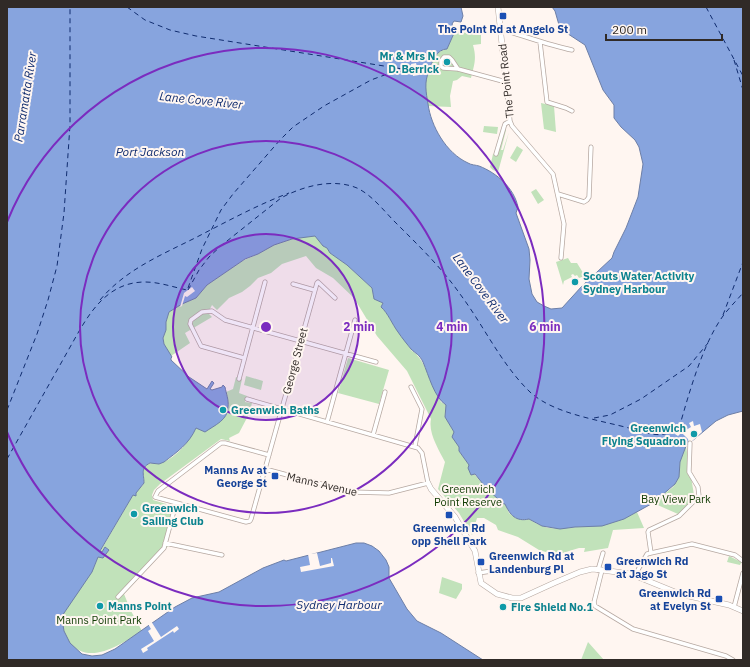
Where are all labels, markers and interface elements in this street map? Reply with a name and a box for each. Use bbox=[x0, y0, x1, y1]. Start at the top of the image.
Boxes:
marker: The Point Rd at Angelo St bbox=[498, 11, 508, 21]
scale bar bbox=[606, 16, 722, 42]
place label: The Point Rd at Angelo St bbox=[438, 22, 568, 36]
text: 200 m bbox=[612, 22, 647, 37]
street label: The Point Road bbox=[495, 43, 517, 119]
place label: Mr & Mrs N. D. Berrick bbox=[379, 49, 440, 76]
water label: Parramatta River bbox=[10, 50, 40, 143]
marker: Mr & Mrs N. D. Berrick bbox=[442, 57, 452, 67]
water label: Lane Cove River bbox=[159, 88, 244, 112]
water label: Port Jackson bbox=[116, 144, 185, 159]
water label: Lane Cove River bbox=[450, 250, 512, 326]
place label: Scouts Water Activity Sydney Harbour bbox=[583, 269, 694, 296]
marker: Scouts Water Activity Sydney Harbour bbox=[570, 277, 580, 287]
text: 2 min bbox=[343, 319, 375, 334]
text: 4 min bbox=[436, 319, 468, 334]
text: 6 min bbox=[529, 319, 561, 334]
centre of rings bbox=[259, 320, 273, 334]
street label: George Street bbox=[279, 326, 311, 396]
place label: Greenwich Baths bbox=[231, 403, 320, 417]
marker: Greenwich Baths bbox=[218, 405, 228, 415]
place label: Greenwich Flying Squadron bbox=[602, 421, 686, 448]
marker: Greenwich Flying Squadron bbox=[689, 429, 699, 439]
place label: Manns Av at George St bbox=[204, 463, 267, 490]
street label: Manns Avenue bbox=[285, 469, 359, 499]
marker: Manns Av at George St bbox=[270, 471, 280, 481]
park label: Greenwich Point Reserve bbox=[434, 482, 502, 509]
park label: Bay View Park bbox=[641, 492, 711, 506]
place label: Greenwich Sailing Club bbox=[142, 501, 204, 528]
marker: Greenwich Sailing Club bbox=[129, 509, 139, 519]
marker: Greenwich Rd opp Shell Park bbox=[444, 510, 454, 520]
place label: Greenwich Rd opp Shell Park bbox=[411, 521, 487, 548]
place label: Greenwich Rd at Landenburg Pl bbox=[489, 549, 574, 576]
place label: Greenwich Rd at Jago St bbox=[616, 554, 688, 581]
marker: Greenwich Rd at Landenburg Pl bbox=[476, 557, 486, 567]
marker: Greenwich Rd at Jago St bbox=[603, 562, 613, 572]
place label: Greenwich Rd at Evelyn St bbox=[639, 586, 711, 613]
marker: Greenwich Rd at Evelyn St bbox=[714, 594, 724, 604]
water label: Sydney Harbour bbox=[296, 597, 382, 612]
place label: Manns Point bbox=[108, 599, 172, 613]
place label: Fire Shield No.1 bbox=[511, 600, 594, 614]
marker: Manns Point bbox=[95, 601, 105, 611]
marker: Fire Shield No.1 bbox=[498, 602, 508, 612]
park label: Manns Point Park bbox=[56, 613, 142, 627]

